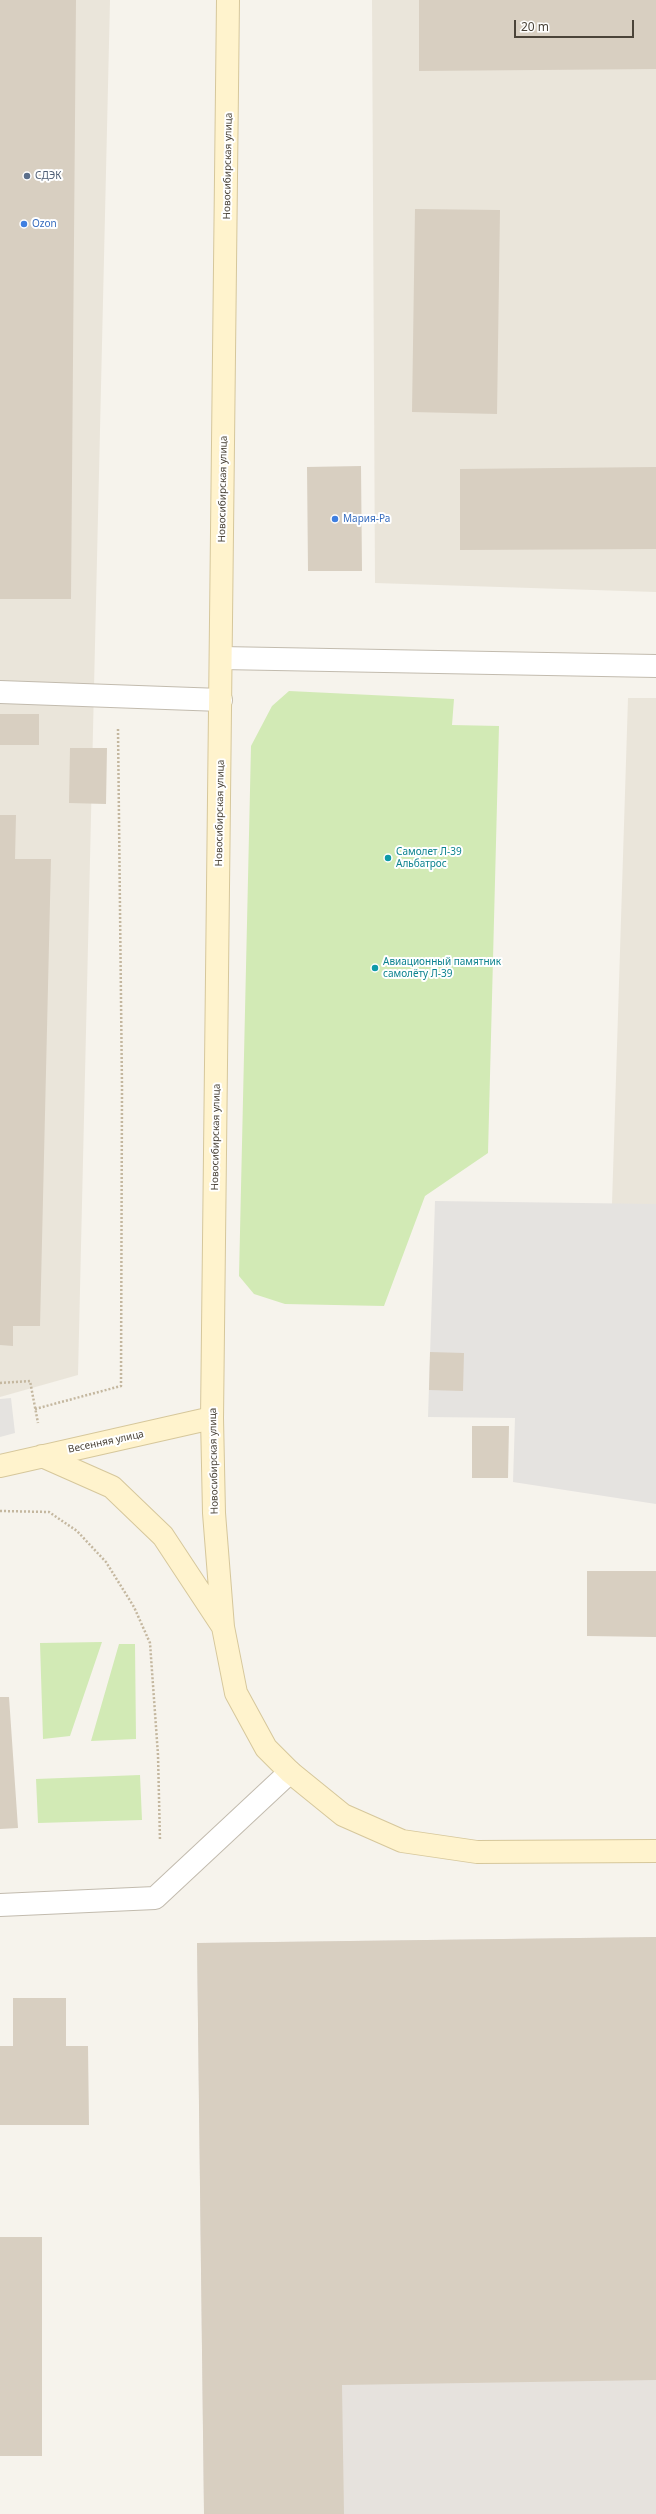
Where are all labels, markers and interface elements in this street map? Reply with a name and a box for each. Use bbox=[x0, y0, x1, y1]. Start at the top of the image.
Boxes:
scale bar bbox=[516, 12, 636, 38]
text: 20 m bbox=[521, 18, 549, 35]
street label: Новосибирская улица bbox=[221, 113, 235, 219]
place label: СДЭК bbox=[35, 170, 61, 182]
marker: СДЭК bbox=[22, 171, 32, 181]
place label: Ozon bbox=[32, 218, 57, 230]
marker: Ozon bbox=[19, 219, 29, 229]
street label: Новосибирская улица bbox=[216, 436, 230, 542]
place label: Мария-Ра bbox=[343, 513, 390, 525]
marker: Мария-Ра bbox=[330, 514, 340, 524]
street label: Новосибирская улица bbox=[213, 760, 227, 866]
place label: Самолет Л-39 Альбатрос bbox=[396, 846, 462, 870]
marker: Самолет Л-39 Альбатрос bbox=[383, 853, 393, 863]
place label: Авиационный памятник самолёту Л-39 bbox=[383, 956, 501, 980]
marker: Авиационный памятник самолёту Л-39 bbox=[370, 963, 380, 973]
street label: Новосибирская улица bbox=[209, 1084, 223, 1190]
street label: Новосибирская улица bbox=[207, 1408, 221, 1514]
street label: Весенняя улица bbox=[67, 1428, 145, 1456]

